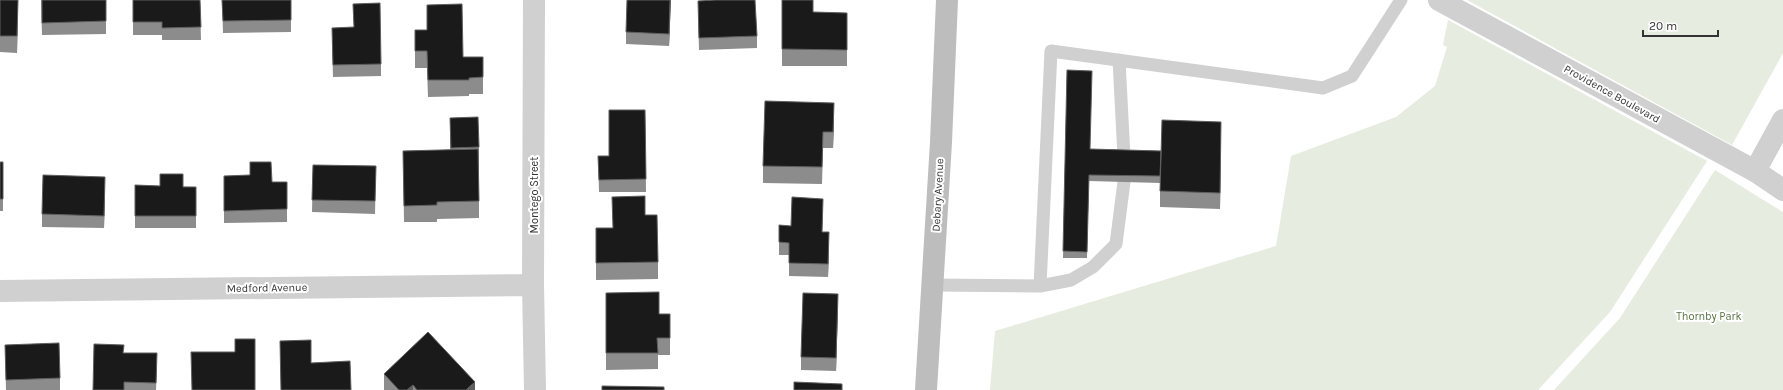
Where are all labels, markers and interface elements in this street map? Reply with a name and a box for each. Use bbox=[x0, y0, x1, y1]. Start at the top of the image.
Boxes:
scale bar bbox=[1643, 12, 1718, 38]
text: 20 m bbox=[1649, 19, 1677, 33]
street label: Providence Boulevard bbox=[1562, 62, 1662, 126]
street label: Montego Street bbox=[528, 157, 541, 233]
street label: Debary Avenue bbox=[930, 158, 946, 232]
street label: Medford Avenue bbox=[227, 281, 308, 295]
park label: Thornby Park bbox=[1676, 310, 1742, 323]

